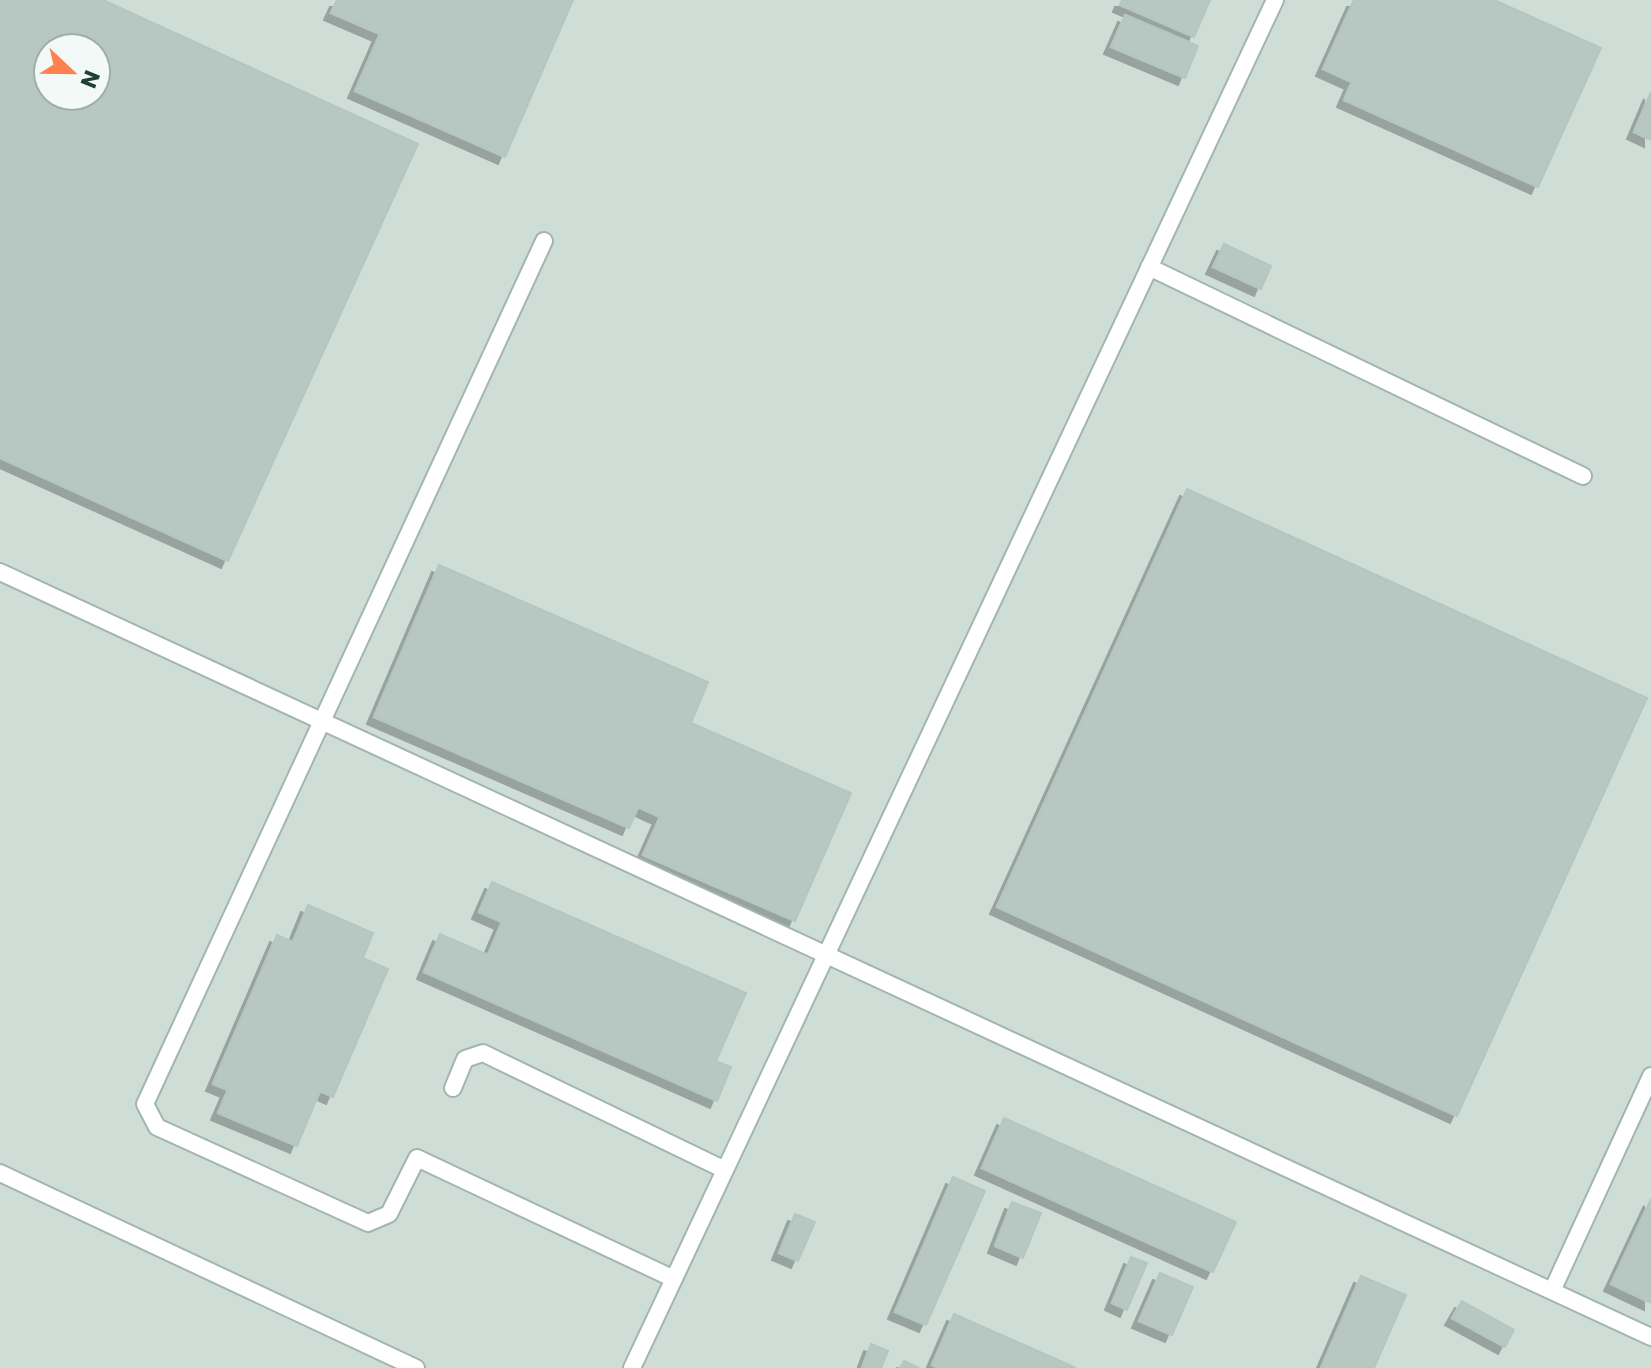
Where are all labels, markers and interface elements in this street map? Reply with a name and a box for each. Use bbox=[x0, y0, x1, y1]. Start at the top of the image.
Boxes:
north arrow bbox=[32, 32, 112, 112]
text: N bbox=[73, 66, 108, 93]

